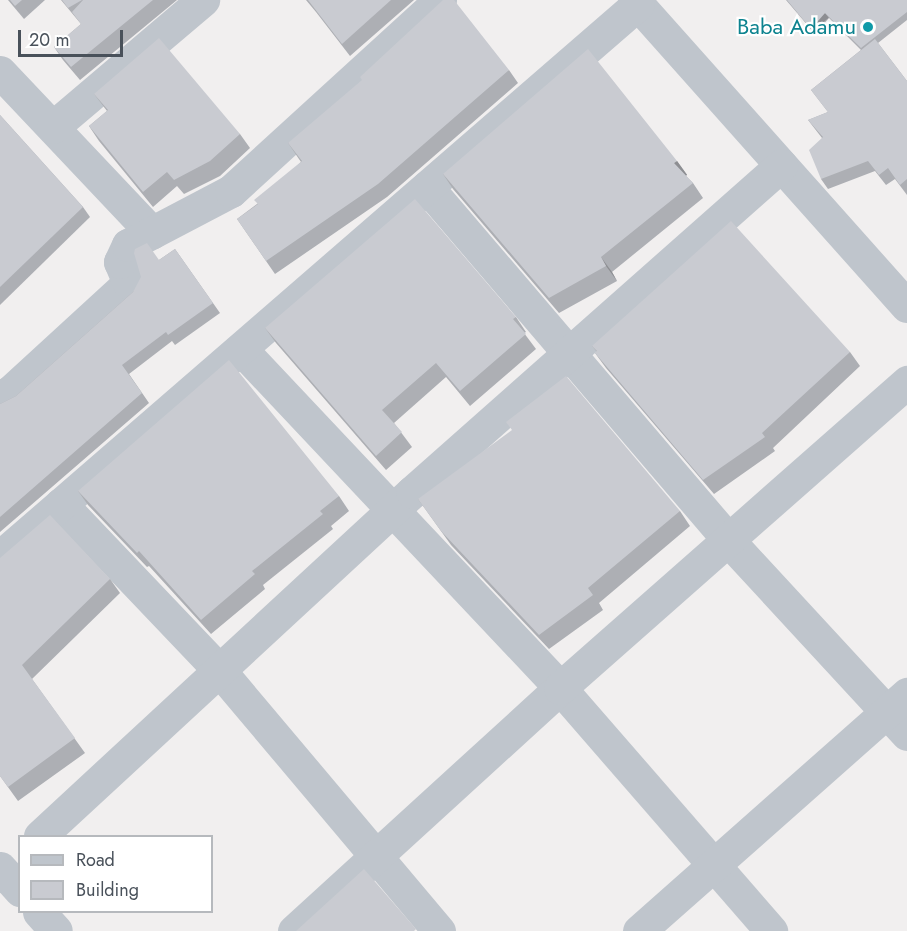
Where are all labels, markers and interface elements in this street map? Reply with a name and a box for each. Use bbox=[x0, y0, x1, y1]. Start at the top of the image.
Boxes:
place label: Baba Adamu bbox=[737, 14, 856, 40]
scale bar bbox=[21, 18, 126, 56]
marker: Baba Adamu bbox=[861, 20, 875, 34]
text: 20 m bbox=[29, 27, 69, 53]
legend bbox=[18, 835, 213, 913]
text: Road bbox=[76, 847, 115, 873]
text: Building bbox=[76, 877, 139, 903]

